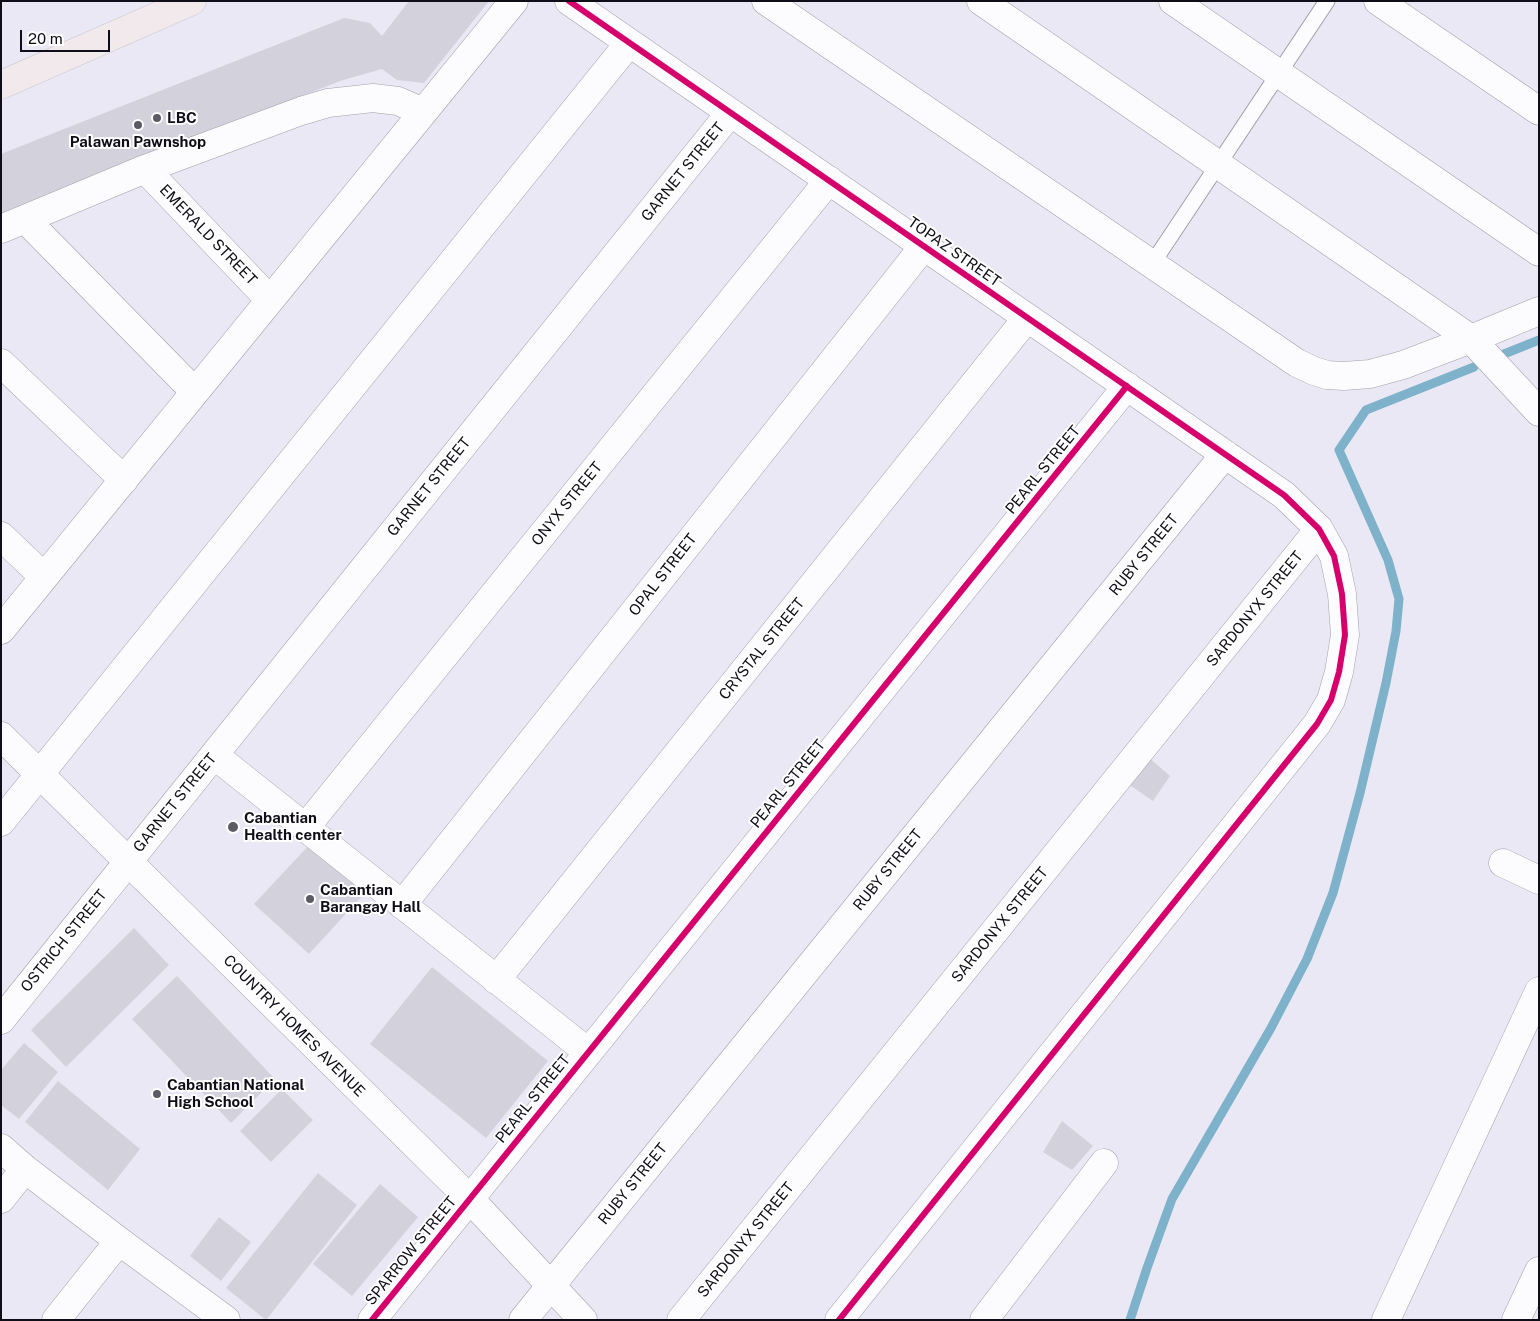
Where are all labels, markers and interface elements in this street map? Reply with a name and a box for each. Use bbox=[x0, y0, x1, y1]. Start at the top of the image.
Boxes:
scale bar bbox=[22, 20, 112, 52]
text: 20 m bbox=[28, 30, 63, 47]
place label: LBC bbox=[167, 109, 197, 127]
marker: LBC bbox=[151, 112, 163, 124]
marker: Palawan Pawnshop bbox=[132, 119, 144, 131]
street label: GARNET STREET bbox=[638, 119, 728, 225]
place label: Palawan Pawnshop bbox=[70, 133, 206, 151]
street label: EMERALD STREET bbox=[156, 181, 260, 289]
street label: TOPAZ STREET bbox=[904, 213, 1004, 291]
street label: PEARL STREET bbox=[1002, 422, 1084, 518]
street label: GARNET STREET bbox=[384, 434, 474, 540]
street label: ONYX STREET bbox=[528, 459, 606, 549]
street label: RUBY STREET bbox=[1106, 511, 1182, 599]
street label: OPAL STREET bbox=[625, 530, 701, 620]
street label: SARDONYX STREET bbox=[1203, 548, 1307, 670]
street label: CRYSTAL STREET bbox=[715, 594, 809, 704]
street label: PEARL STREET bbox=[747, 736, 829, 832]
street label: GARNET STREET bbox=[130, 750, 220, 856]
place label: Cabantian Health center bbox=[244, 809, 342, 844]
marker: Cabantian Health center bbox=[226, 820, 240, 834]
street label: RUBY STREET bbox=[850, 826, 926, 914]
street label: SARDONYX STREET bbox=[948, 864, 1052, 986]
place label: Cabantian Barangay Hall bbox=[320, 881, 421, 916]
street label: OSTRICH STREET bbox=[17, 886, 111, 996]
marker: Cabantian Barangay Hall bbox=[304, 893, 316, 905]
street label: COUNTRY HOMES AVENUE bbox=[219, 951, 369, 1101]
street label: PEARL STREET bbox=[492, 1051, 574, 1147]
place label: Cabantian National High School bbox=[167, 1076, 304, 1111]
marker: Cabantian National High School bbox=[151, 1088, 163, 1100]
street label: RUBY STREET bbox=[595, 1140, 671, 1228]
street label: SARDONYX STREET bbox=[694, 1179, 798, 1301]
street label: SPARROW STREET bbox=[362, 1193, 460, 1309]

